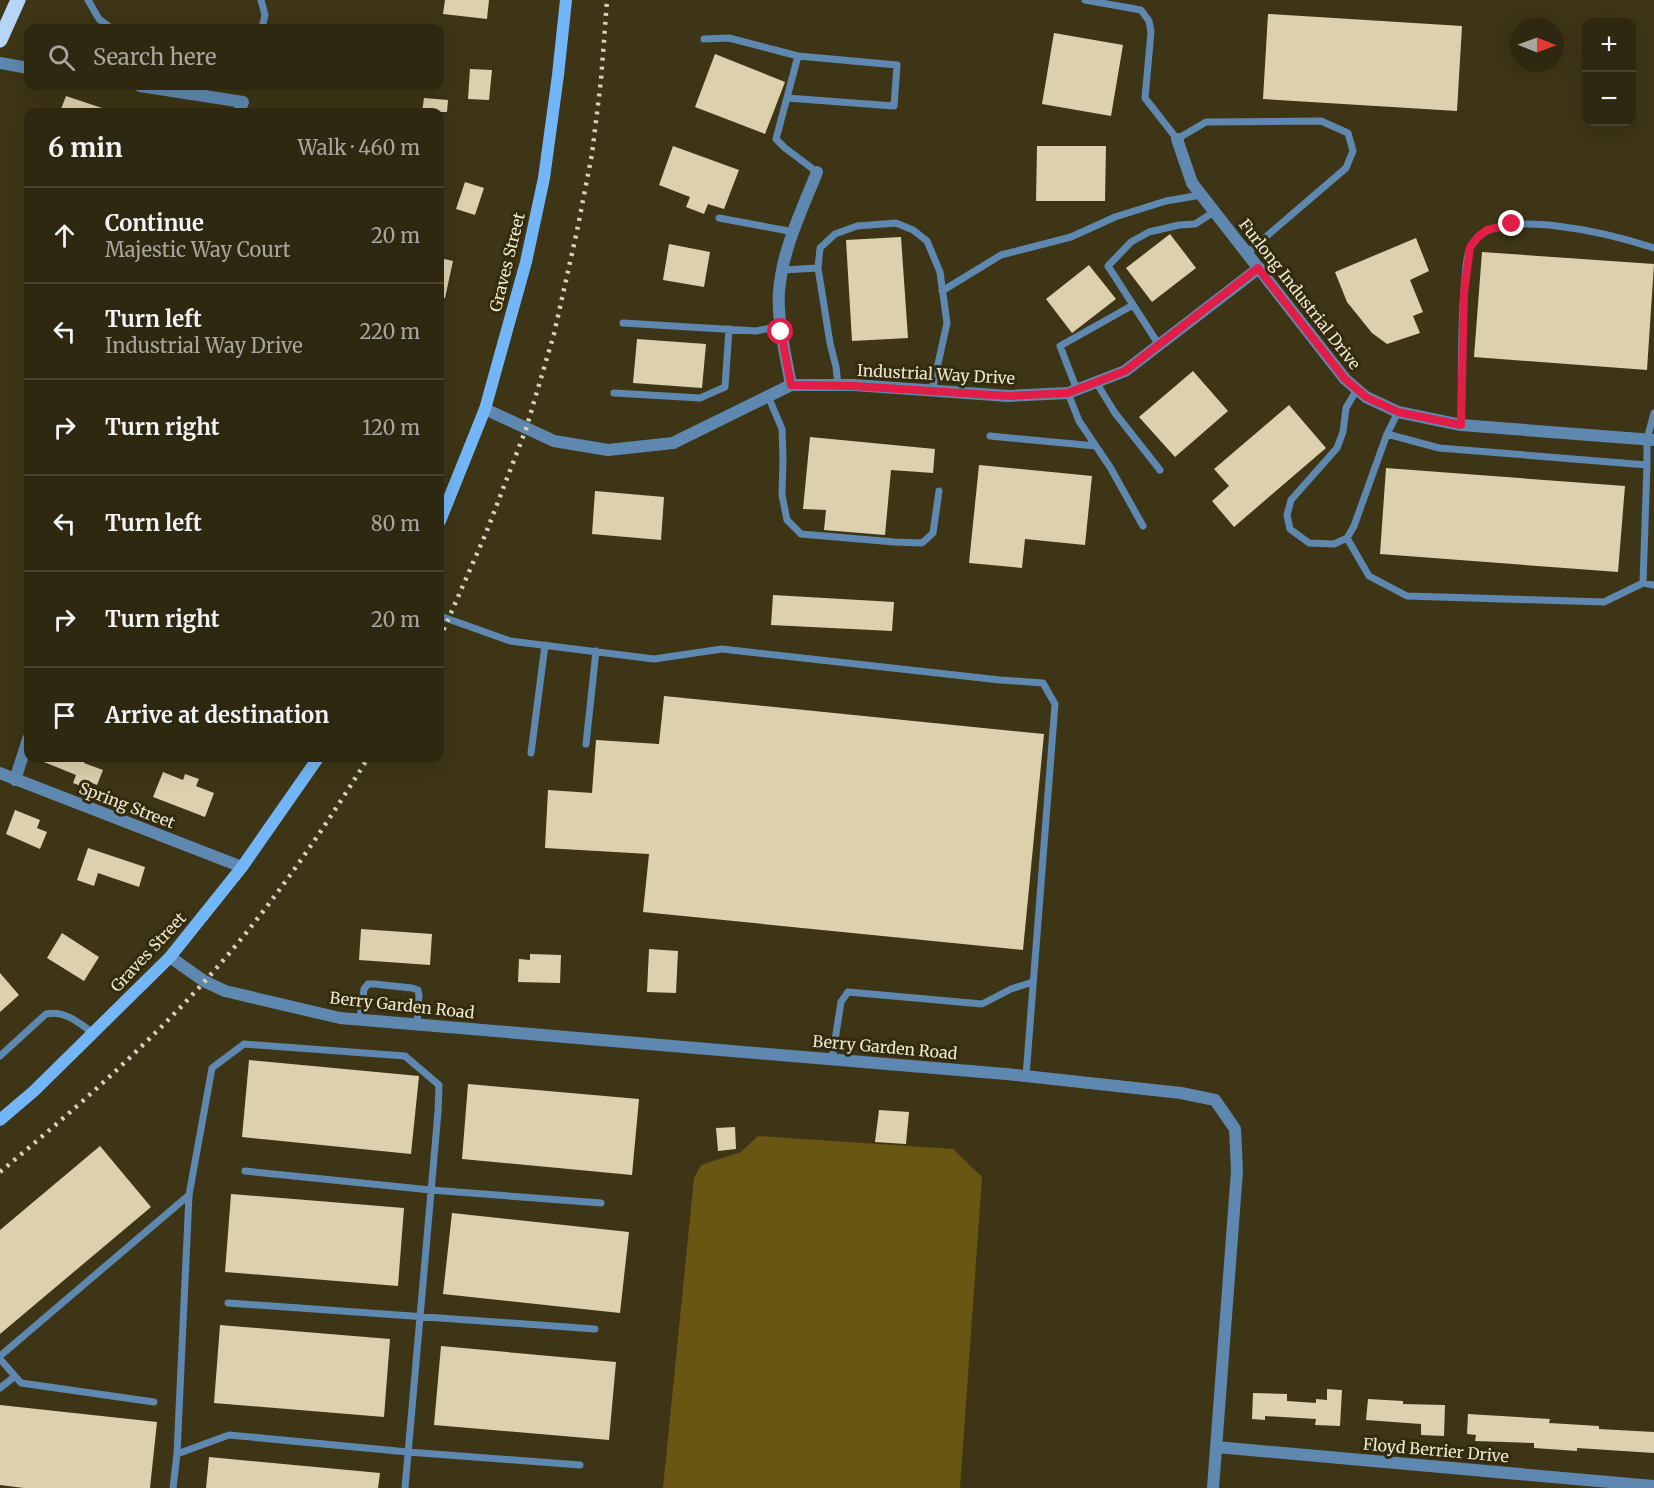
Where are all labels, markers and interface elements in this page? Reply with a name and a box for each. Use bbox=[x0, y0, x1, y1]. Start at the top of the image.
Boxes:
north arrow bbox=[1510, 18, 1564, 72]
map controls bbox=[1582, 18, 1636, 126]
button: + bbox=[1582, 18, 1636, 72]
search box bbox=[24, 24, 444, 90]
icon: search bbox=[45, 41, 78, 74]
text: Search here bbox=[93, 43, 216, 71]
button: − bbox=[1582, 72, 1636, 126]
text: 6 min bbox=[48, 131, 123, 164]
text: Walk · 460 m bbox=[298, 135, 420, 160]
text: Continue bbox=[105, 209, 204, 237]
street label: Graves Street bbox=[485, 210, 529, 314]
route end bbox=[1498, 210, 1524, 236]
street label: Furlong Industrial Drive bbox=[1235, 215, 1365, 373]
icon: ahead bbox=[48, 219, 81, 252]
text: 20 m bbox=[371, 223, 420, 248]
text: Majestic Way Court bbox=[105, 237, 291, 262]
text: Turn left bbox=[105, 305, 202, 333]
icon: left bbox=[48, 315, 81, 348]
route start bbox=[767, 318, 793, 344]
text: 220 m bbox=[360, 319, 420, 344]
text: Industrial Way Drive bbox=[105, 333, 303, 358]
street label: Industrial Way Drive bbox=[857, 360, 1015, 388]
icon: right bbox=[48, 411, 81, 444]
text: Turn right bbox=[105, 413, 219, 441]
text: 120 m bbox=[362, 415, 420, 440]
icon: left bbox=[48, 507, 81, 540]
text: Turn left bbox=[105, 509, 202, 537]
text: 80 m bbox=[371, 511, 420, 536]
icon: right bbox=[48, 603, 81, 636]
text: Turn right bbox=[105, 605, 219, 633]
text: 20 m bbox=[371, 607, 420, 632]
icon: arrive bbox=[48, 699, 81, 732]
text: Arrive at destination bbox=[105, 701, 329, 729]
street label: Spring Street bbox=[76, 778, 179, 833]
street label: Graves Street bbox=[106, 907, 190, 996]
street label: Berry Garden Road bbox=[329, 987, 476, 1023]
street label: Berry Garden Road bbox=[812, 1031, 959, 1063]
street label: Floyd Berrier Drive bbox=[1362, 1434, 1510, 1466]

